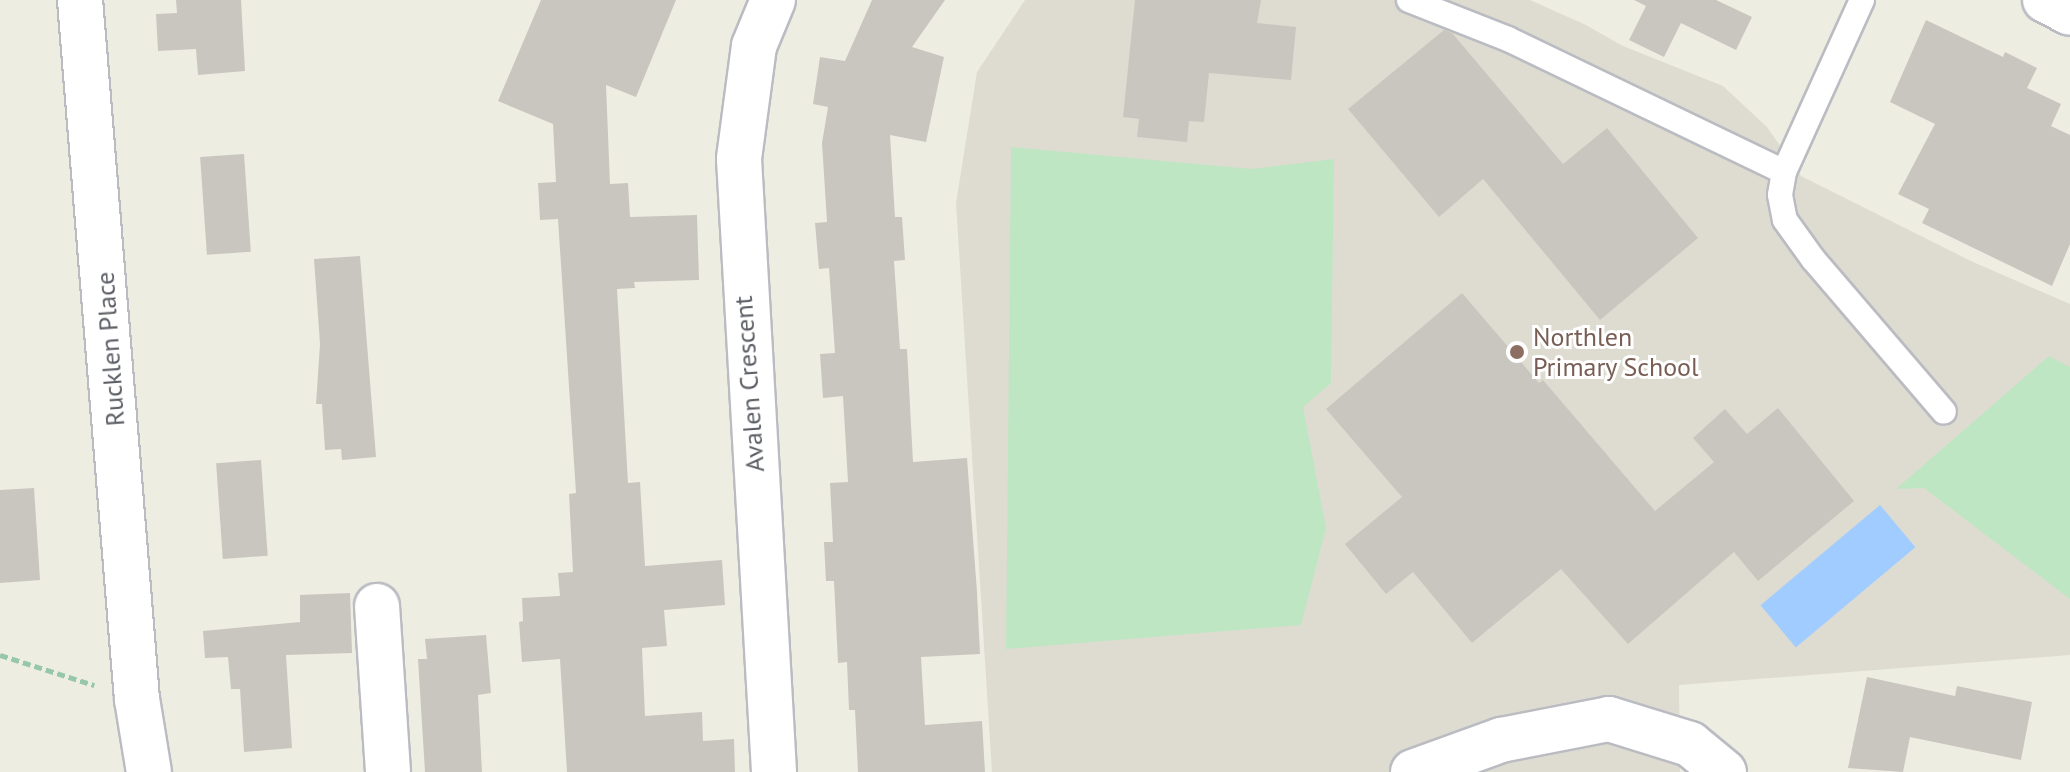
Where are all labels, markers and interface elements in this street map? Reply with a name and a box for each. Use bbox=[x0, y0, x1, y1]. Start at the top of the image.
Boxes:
street label: Rucklen Place bbox=[89, 271, 131, 427]
street label: Avalen Crescent bbox=[727, 295, 771, 473]
place label: Northlen Primary School bbox=[1533, 321, 1700, 382]
marker: Northlen Primary School bbox=[1508, 343, 1526, 361]

